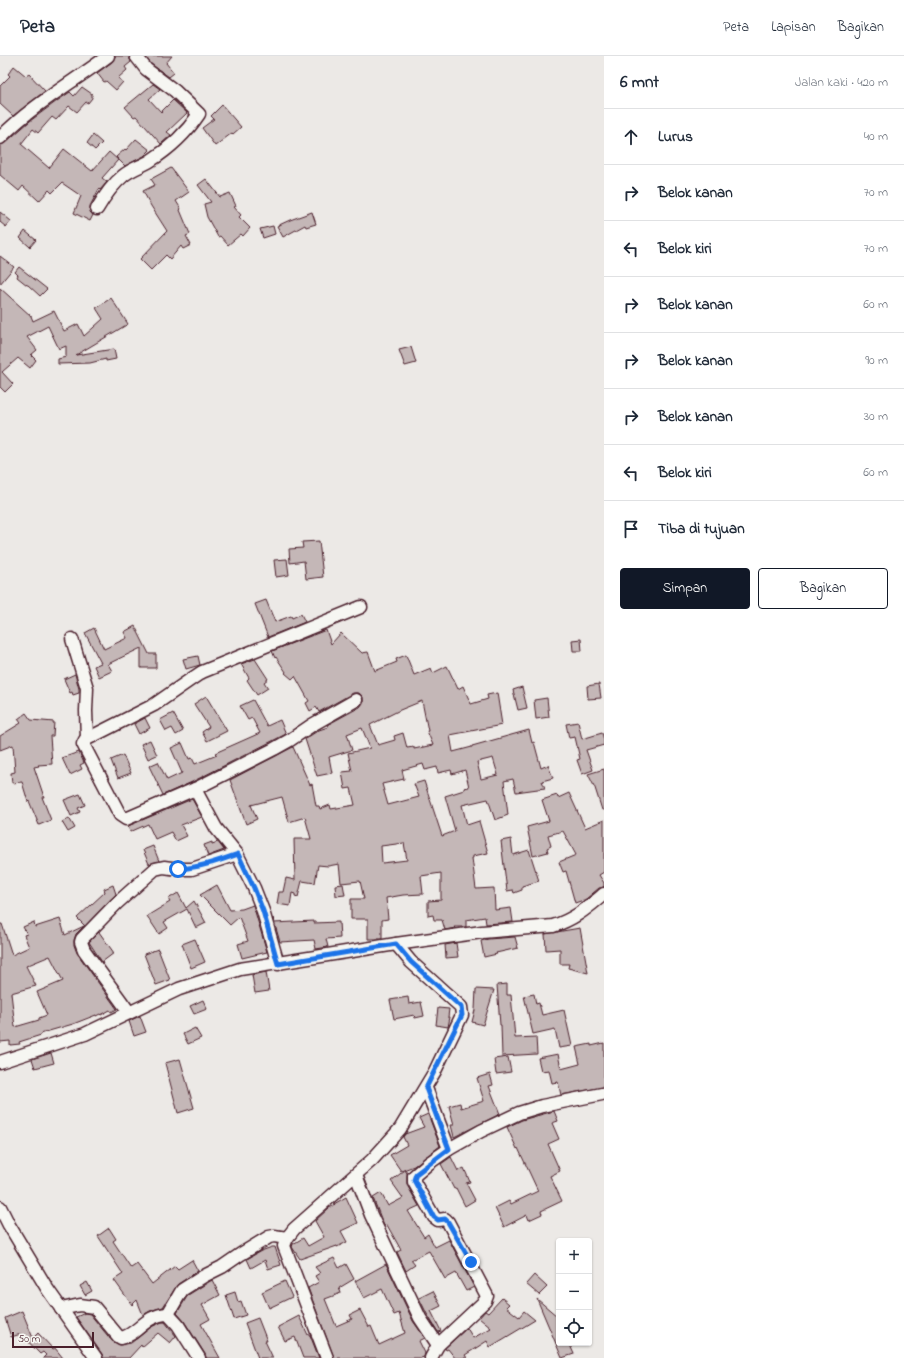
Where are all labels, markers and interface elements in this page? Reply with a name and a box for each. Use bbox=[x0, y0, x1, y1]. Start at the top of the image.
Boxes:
text: Peta bbox=[20, 14, 55, 41]
text: Peta bbox=[723, 17, 749, 38]
text: Lapisan bbox=[771, 17, 816, 38]
text: Bagikan bbox=[838, 17, 884, 38]
text: 6 mnt bbox=[620, 70, 659, 95]
text: Jalan kaki · 420 m bbox=[795, 73, 888, 92]
icon: ahead bbox=[620, 126, 642, 148]
text: Lurus bbox=[658, 126, 693, 148]
text: 40 m bbox=[864, 127, 888, 146]
icon: right bbox=[620, 182, 642, 204]
text: Belok kanan bbox=[658, 182, 733, 204]
text: 70 m bbox=[864, 183, 888, 202]
icon: left bbox=[620, 238, 642, 260]
text: Belok kiri bbox=[658, 238, 712, 260]
text: 70 m bbox=[864, 239, 888, 258]
icon: right bbox=[620, 294, 642, 316]
text: Belok kanan bbox=[658, 294, 733, 316]
text: 60 m bbox=[863, 295, 888, 314]
icon: right bbox=[620, 350, 642, 372]
text: Belok kanan bbox=[658, 350, 733, 372]
text: 90 m bbox=[865, 351, 888, 370]
icon: right bbox=[620, 406, 642, 428]
text: Belok kanan bbox=[658, 406, 733, 428]
text: 30 m bbox=[864, 407, 888, 426]
icon: left bbox=[620, 462, 642, 484]
text: Belok kiri bbox=[658, 462, 712, 484]
text: 60 m bbox=[863, 463, 888, 482]
icon: arrive bbox=[620, 518, 642, 540]
text: Tiba di tujuan bbox=[658, 518, 745, 540]
button: Simpan bbox=[620, 568, 750, 609]
button: Bagikan bbox=[758, 568, 888, 609]
route start bbox=[169, 860, 187, 878]
map controls bbox=[556, 1238, 592, 1346]
button: + bbox=[556, 1238, 592, 1274]
route end bbox=[462, 1253, 480, 1271]
button: − bbox=[556, 1274, 592, 1310]
button: locate bbox=[556, 1310, 592, 1346]
scale bar bbox=[12, 1330, 94, 1349]
text: 50 m bbox=[18, 1331, 40, 1347]

